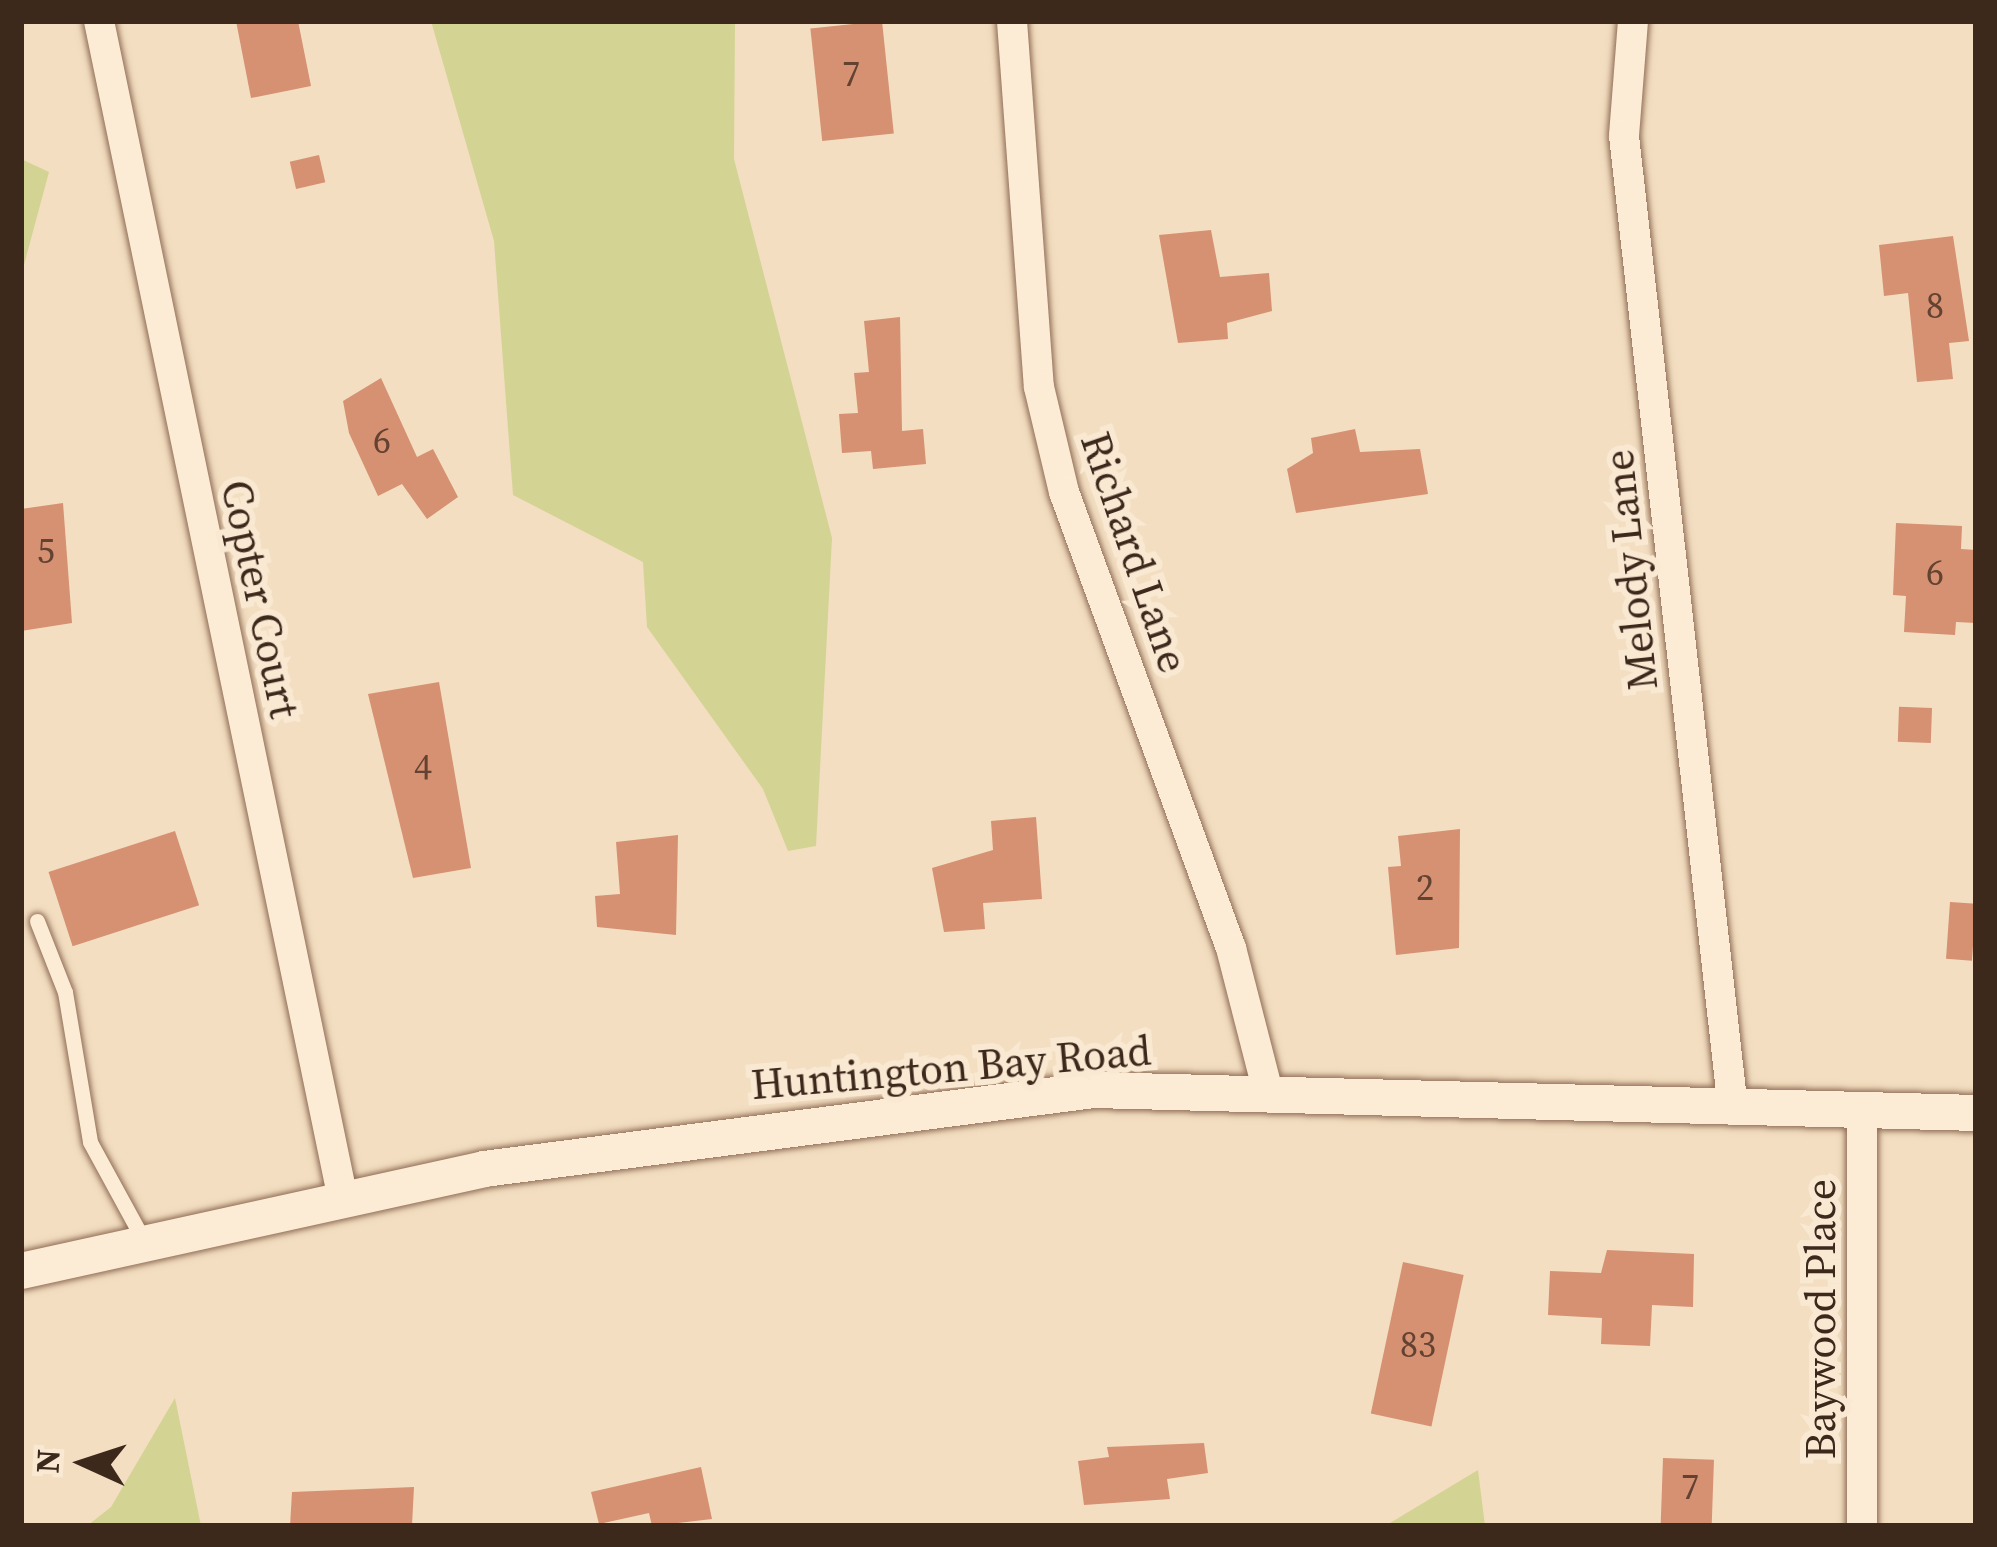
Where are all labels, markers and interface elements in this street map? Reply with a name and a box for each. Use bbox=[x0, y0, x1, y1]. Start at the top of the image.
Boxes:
house number: 7 bbox=[842, 52, 860, 96]
house number: 8 bbox=[1926, 284, 1944, 328]
house number: 6 bbox=[373, 419, 391, 463]
street label: Richard Lane bbox=[1070, 425, 1200, 679]
street label: Melody Lane bbox=[1592, 447, 1668, 693]
street label: Copter Court bbox=[211, 476, 311, 722]
house number: 5 bbox=[37, 529, 55, 573]
house number: 6 bbox=[1926, 551, 1944, 595]
house number: 4 bbox=[414, 745, 432, 789]
house number: 2 bbox=[1416, 866, 1434, 910]
street label: Huntington Bay Road bbox=[749, 1024, 1153, 1110]
street label: Baywood Place bbox=[1795, 1179, 1845, 1459]
house number: 83 bbox=[1400, 1323, 1436, 1367]
north arrow bbox=[24, 1403, 144, 1523]
text: N bbox=[24, 1448, 71, 1474]
house number: 7 bbox=[1681, 1465, 1699, 1509]

